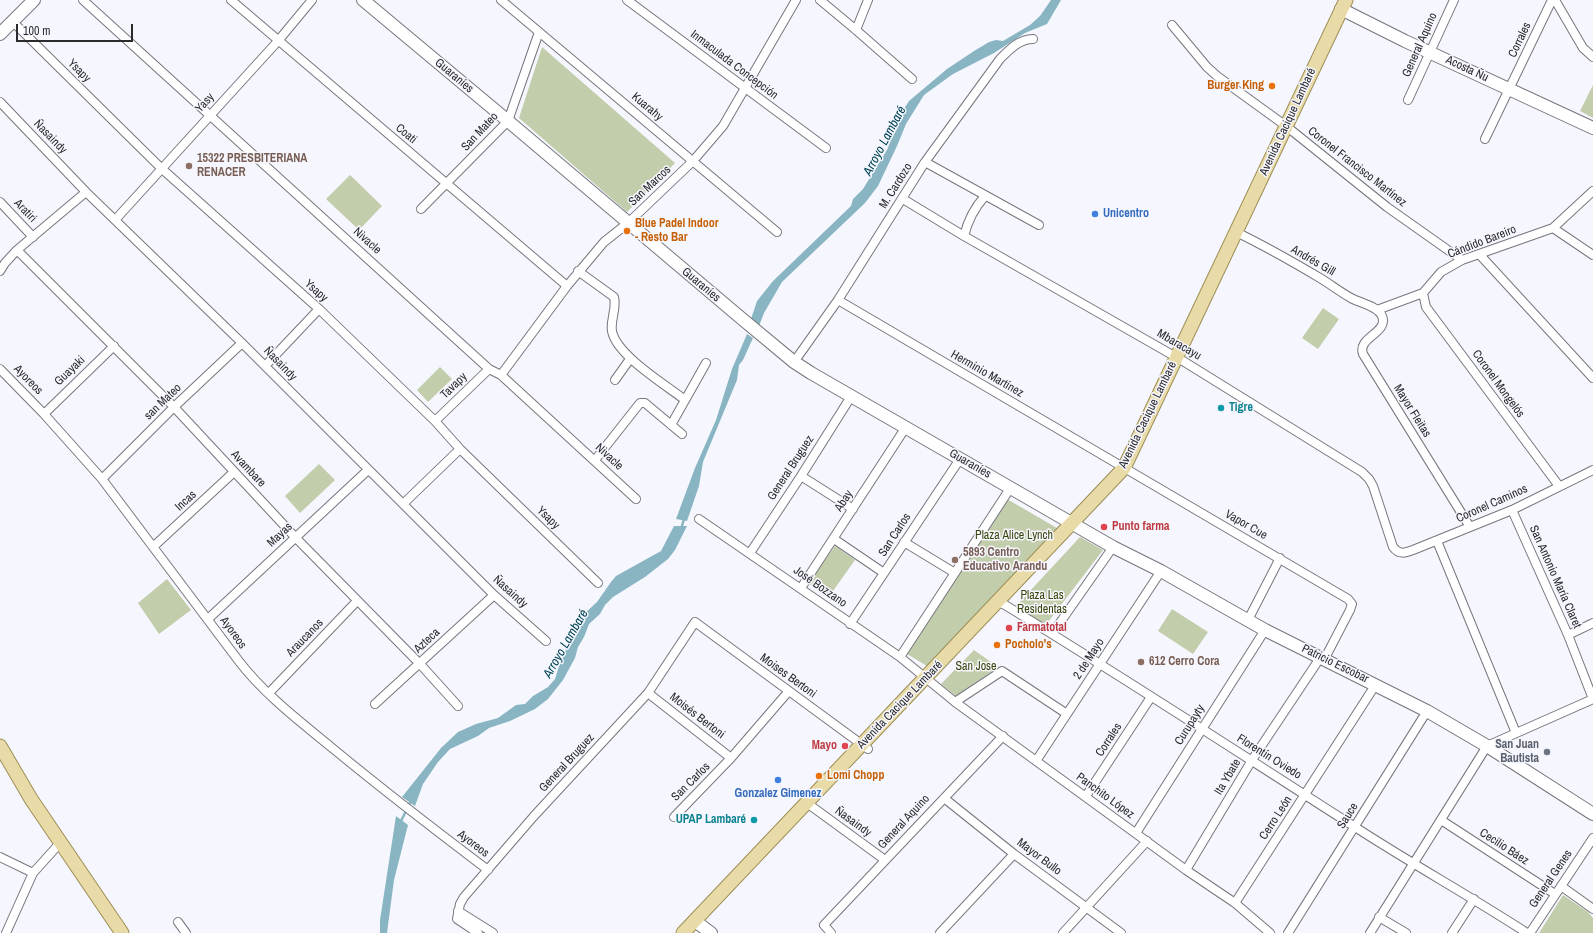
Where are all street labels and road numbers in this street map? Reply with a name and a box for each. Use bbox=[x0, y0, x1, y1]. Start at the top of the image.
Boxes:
street label: General Aquino bbox=[1399, 11, 1441, 79]
street label: Corrales bbox=[1506, 20, 1534, 60]
street label: Inmaculada Concepción bbox=[687, 27, 781, 103]
street label: Acosta Ñu bbox=[1443, 53, 1491, 85]
street label: Ysapy bbox=[64, 56, 94, 86]
street label: Guaraníes bbox=[432, 56, 476, 96]
street label: Avenida Cacique Lambaré bbox=[1257, 66, 1319, 178]
street label: Yasy bbox=[193, 90, 217, 116]
street label: Kuarahy bbox=[628, 90, 666, 124]
street label: San Mateo bbox=[459, 110, 501, 154]
street label: Ñasaindy bbox=[30, 117, 70, 157]
street label: Coati bbox=[392, 121, 420, 147]
street label: Coronel Francisco Martínez bbox=[1305, 124, 1409, 210]
street label: M. Cardozo bbox=[876, 161, 916, 211]
street label: San Marcos bbox=[626, 163, 674, 209]
street label: Aratiri bbox=[11, 196, 39, 226]
street label: Cándido Bareiro bbox=[1446, 222, 1518, 262]
street label: Nivacle bbox=[350, 225, 384, 257]
street label: Andrés Gill bbox=[1288, 243, 1338, 279]
street label: Guaraníes bbox=[679, 265, 723, 305]
street label: Ysapy bbox=[301, 277, 331, 305]
street label: Mbaracayu bbox=[1154, 327, 1204, 363]
street label: Ñasaindy bbox=[260, 344, 300, 384]
street label: Herminio Martínez bbox=[948, 347, 1026, 401]
street label: Coronel Mongelós bbox=[1469, 347, 1527, 421]
street label: Guayaki bbox=[52, 353, 88, 389]
street label: Avenida Cacique Lambaré bbox=[1116, 359, 1180, 471]
street label: Ayoreos bbox=[10, 362, 46, 398]
street label: Tavapy bbox=[438, 370, 470, 402]
street label: san Mateo bbox=[141, 381, 185, 423]
street label: Mayor Fleitas bbox=[1390, 382, 1434, 440]
street label: General Bruguez bbox=[765, 433, 817, 503]
street label: Nivacle bbox=[592, 441, 626, 473]
street label: Guaraníes bbox=[947, 446, 993, 482]
street label: Avambare bbox=[227, 448, 269, 490]
street label: Coronel Caminos bbox=[1454, 482, 1530, 526]
street label: Incas bbox=[172, 488, 200, 514]
street label: Abay bbox=[832, 488, 856, 514]
street label: Ysapy bbox=[533, 504, 563, 532]
street label: Vapor Cue bbox=[1222, 507, 1270, 543]
street label: San Carlos bbox=[876, 511, 914, 559]
street label: Mayas bbox=[264, 520, 296, 550]
street label: San Antonio María Claret bbox=[1526, 523, 1584, 631]
street label: José Bozzano bbox=[791, 563, 849, 611]
street label: Ñasaindy bbox=[490, 573, 530, 611]
street label: Ayoreos bbox=[217, 614, 249, 652]
street label: Araucanos bbox=[283, 616, 327, 660]
street label: Azteca bbox=[411, 625, 443, 657]
street label: 2 de Mayo bbox=[1070, 636, 1108, 682]
street label: Patricio Escobar bbox=[1299, 642, 1371, 686]
street label: Moises Bertoni bbox=[757, 651, 819, 701]
street label: Avenida Cacique Lambaré bbox=[854, 658, 946, 752]
street label: Moisés Bertoni bbox=[666, 690, 728, 742]
street label: Curupayty bbox=[1172, 702, 1208, 748]
street label: Corrales bbox=[1093, 720, 1125, 760]
street label: General Bruguez bbox=[536, 731, 598, 795]
street label: Florentín Oviedo bbox=[1234, 731, 1304, 783]
street label: Ita Ybate bbox=[1212, 756, 1244, 798]
street label: San Carlos bbox=[669, 760, 713, 804]
street label: Panchito López bbox=[1073, 770, 1137, 822]
street label: General Aquino bbox=[875, 792, 933, 852]
street label: Cerro León bbox=[1257, 793, 1295, 843]
street label: Sauce bbox=[1335, 800, 1361, 832]
street label: Ñasaindy bbox=[832, 804, 874, 840]
street label: Cecilio Báez bbox=[1477, 826, 1531, 868]
street label: Ayoreos bbox=[454, 827, 492, 861]
street label: Mayor Bullo bbox=[1014, 836, 1064, 878]
street label: General Genes bbox=[1526, 847, 1576, 911]

